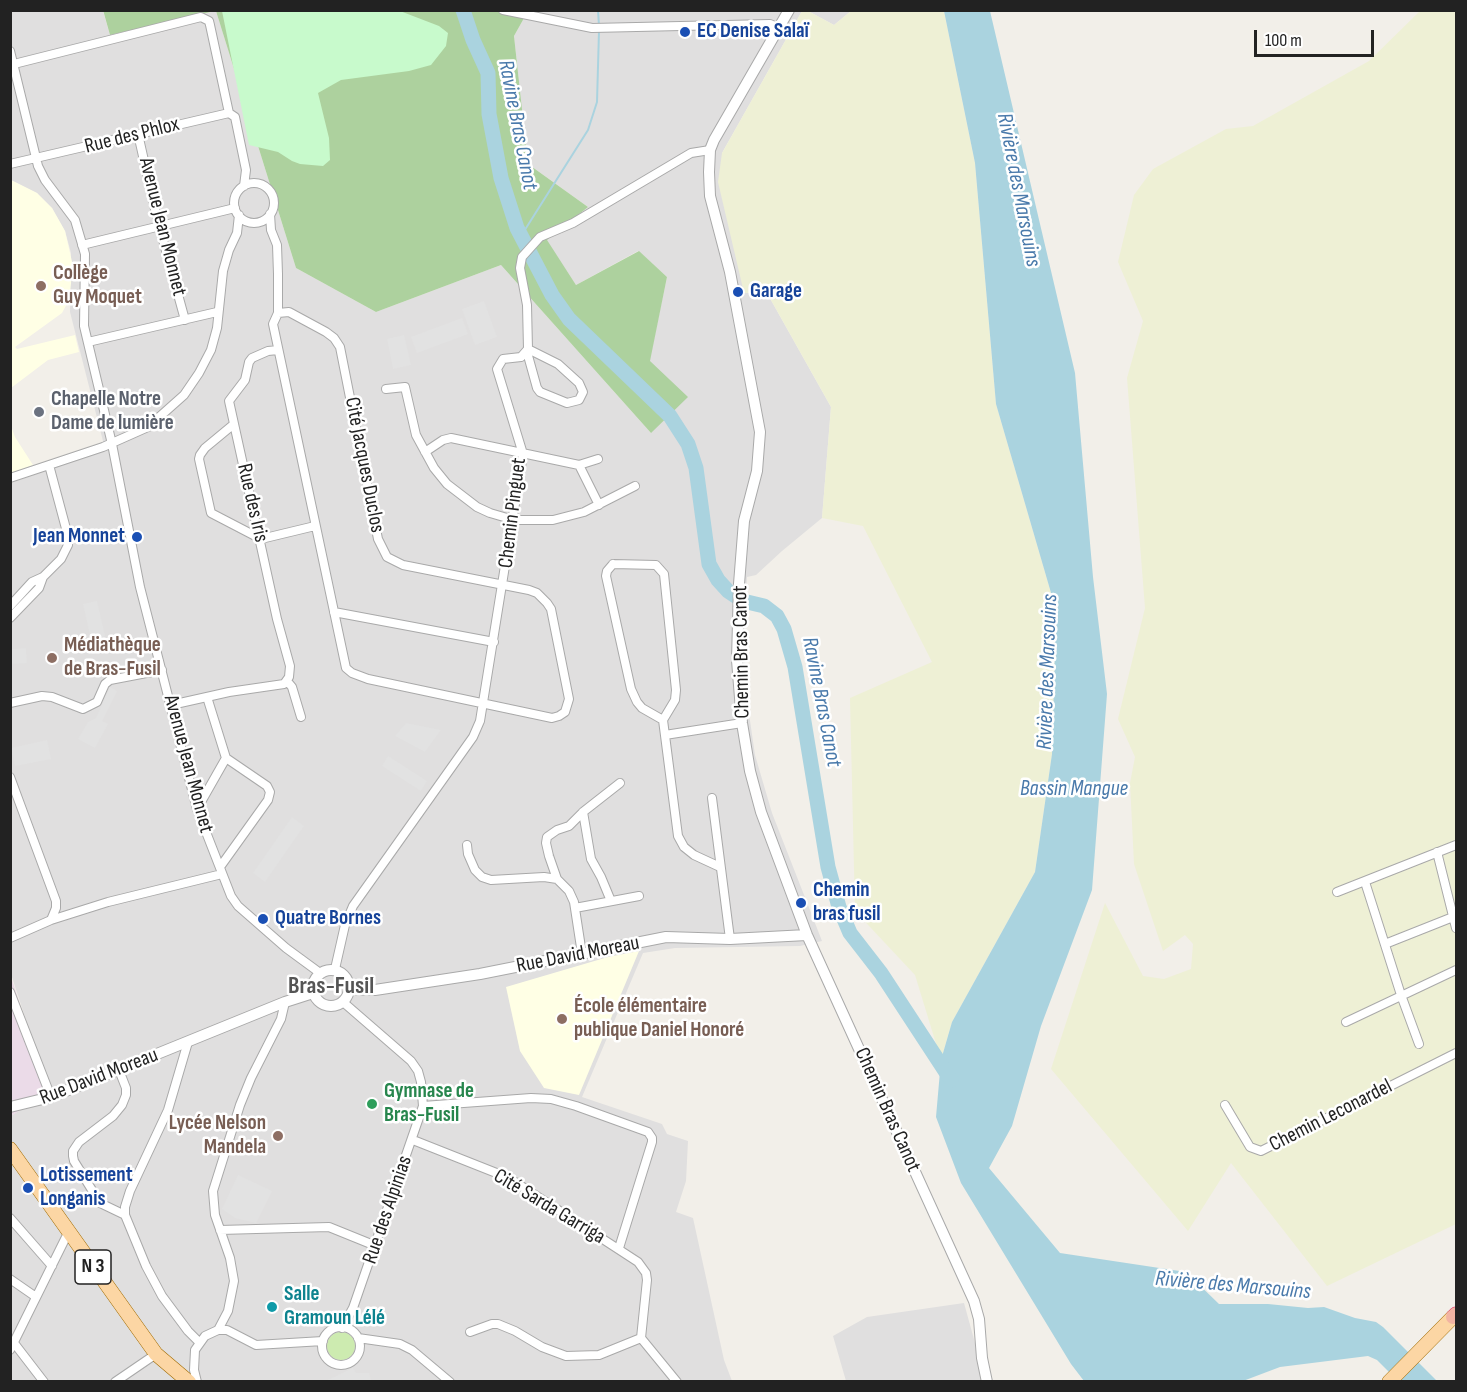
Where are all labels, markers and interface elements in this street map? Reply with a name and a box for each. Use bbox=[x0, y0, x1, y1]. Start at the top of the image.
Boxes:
scale bar bbox=[1257, 18, 1377, 56]
place label: EC Denise Salaï bbox=[697, 19, 809, 45]
marker: EC Denise Salaï bbox=[678, 25, 692, 39]
text: 100 m bbox=[1265, 30, 1302, 51]
water label: Ravine Bras Canot bbox=[491, 58, 543, 192]
water label: Rivière des Marsouins bbox=[990, 111, 1046, 269]
street label: Rue des Phlox bbox=[82, 112, 182, 160]
street label: Avenue Jean Monnet bbox=[133, 155, 191, 299]
place label: Collège Guy Moquet bbox=[53, 261, 142, 311]
marker: Collège Guy Moquet bbox=[34, 279, 48, 293]
place label: Garage bbox=[750, 279, 802, 305]
marker: Garage bbox=[731, 285, 745, 299]
place label: Chapelle Notre Dame de lumière bbox=[51, 387, 174, 437]
street label: Cité Jacques Duclos bbox=[339, 395, 389, 535]
marker: Chapelle Notre Dame de lumière bbox=[32, 405, 46, 419]
street label: Chemin Pinguet bbox=[494, 456, 532, 570]
street label: Rue des Iris bbox=[231, 461, 273, 545]
place label: Jean Monnet bbox=[33, 524, 125, 550]
marker: Jean Monnet bbox=[130, 530, 144, 544]
street label: Chemin Bras Canot bbox=[728, 585, 756, 719]
water label: Rivière des Marsouins bbox=[1032, 594, 1064, 750]
place label: Médiathèque de Bras-Fusil bbox=[64, 633, 161, 683]
water label: Ravine Bras Canot bbox=[795, 635, 847, 769]
marker: Médiathèque de Bras-Fusil bbox=[45, 651, 59, 665]
street label: Avenue Jean Monnet bbox=[157, 692, 219, 836]
water label: Bassin Mangue bbox=[1020, 776, 1128, 802]
place label: Chemin bras fusil bbox=[813, 878, 881, 928]
marker: Chemin bras fusil bbox=[794, 896, 808, 910]
place label: Quatre Bornes bbox=[275, 906, 381, 932]
marker: Quatre Bornes bbox=[256, 912, 270, 926]
street label: Rue David Moreau bbox=[514, 931, 642, 979]
district label: Bras-Fusil bbox=[288, 973, 374, 1001]
place label: École élémentaire publique Daniel Honoré bbox=[574, 994, 744, 1044]
marker: École élémentaire publique Daniel Honoré bbox=[555, 1012, 569, 1026]
street label: Rue David Moreau bbox=[36, 1043, 162, 1111]
street label: Chemin Bras Canot bbox=[848, 1044, 926, 1176]
street label: Chemin Leconardel bbox=[1265, 1074, 1397, 1158]
place label: Gymnase de Bras-Fusil bbox=[384, 1079, 474, 1129]
marker: Gymnase de Bras-Fusil bbox=[365, 1097, 379, 1111]
place label: Lycée Nelson Mandela bbox=[169, 1111, 266, 1161]
marker: Lycée Nelson Mandela bbox=[271, 1129, 285, 1143]
street label: Rue des Alpinias bbox=[358, 1153, 418, 1267]
place label: Lotissement Longanis bbox=[40, 1163, 133, 1213]
street label: Cité Sarda Garriga bbox=[489, 1164, 609, 1250]
marker: Lotissement Longanis bbox=[21, 1181, 35, 1195]
road number: N 3 bbox=[75, 1250, 111, 1284]
water label: Rivière des Marsouins bbox=[1154, 1266, 1312, 1306]
place label: Salle Gramoun Lélé bbox=[284, 1282, 385, 1332]
marker: Salle Gramoun Lélé bbox=[265, 1300, 279, 1314]

